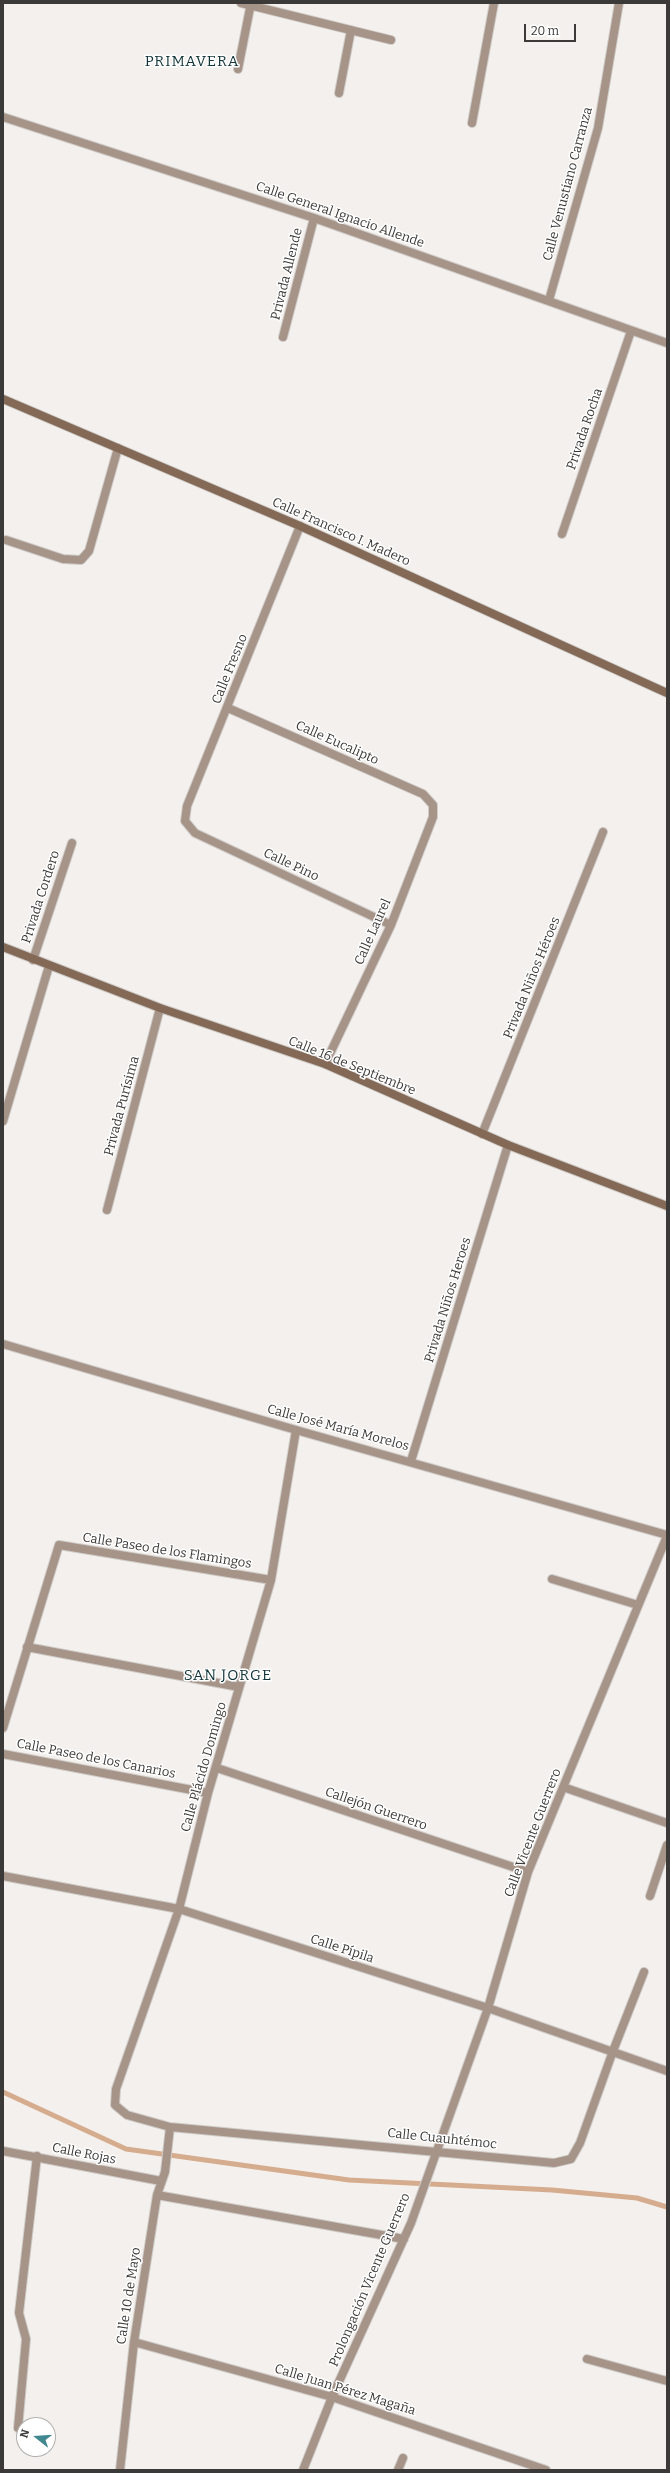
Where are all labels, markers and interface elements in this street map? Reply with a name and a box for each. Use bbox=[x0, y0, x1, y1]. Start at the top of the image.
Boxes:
scale bar bbox=[526, 16, 578, 42]
text: 20 m bbox=[531, 24, 559, 38]
district label: PRIMAVERA bbox=[145, 53, 239, 71]
street label: Calle Venustiano Carranza bbox=[540, 105, 596, 263]
street label: Calle General Ignacio Allende bbox=[254, 179, 426, 251]
street label: Privada Allende bbox=[268, 226, 306, 322]
street label: Privada Rocha bbox=[564, 386, 606, 472]
street label: Calle Francisco I. Madero bbox=[270, 494, 412, 570]
street label: Calle Fresno bbox=[209, 632, 251, 706]
street label: Calle Eucalipto bbox=[293, 718, 381, 768]
street label: Calle Pino bbox=[261, 845, 321, 885]
street label: Privada Cordero bbox=[19, 849, 63, 945]
street label: Calle Laurel bbox=[351, 896, 395, 968]
street label: Privada Niños Héroes bbox=[500, 915, 564, 1041]
street label: Calle 16 de Septiembre bbox=[286, 1033, 418, 1099]
street label: Privada Purísima bbox=[101, 1054, 143, 1158]
street label: Privada Niños Heroes bbox=[422, 1236, 474, 1364]
street label: Calle José María Morelos bbox=[265, 1402, 411, 1454]
street label: Calle Paseo de los Flamingos bbox=[81, 1530, 253, 1572]
district label: SAN JORGE bbox=[184, 1667, 272, 1685]
street label: Calle Plácido Domingo bbox=[178, 1700, 230, 1834]
street label: Calle Paseo de los Canarios bbox=[15, 1736, 177, 1782]
street label: Calle Vicente Guerrero bbox=[501, 1767, 565, 1899]
street label: Callejón Guerrero bbox=[323, 1784, 429, 1834]
street label: Calle Pípila bbox=[308, 1931, 376, 1967]
street label: Calle Cuauhtémoc bbox=[387, 2125, 497, 2153]
street label: Calle Rojas bbox=[51, 2140, 117, 2168]
street label: Prolongación Vicente Guerrero bbox=[326, 2191, 414, 2369]
street label: Calle 10 de Mayo bbox=[114, 2246, 144, 2346]
street label: Calle Juan Pérez Magaña bbox=[273, 2361, 417, 2419]
north arrow bbox=[16, 2417, 56, 2457]
text: N bbox=[18, 2428, 32, 2440]

